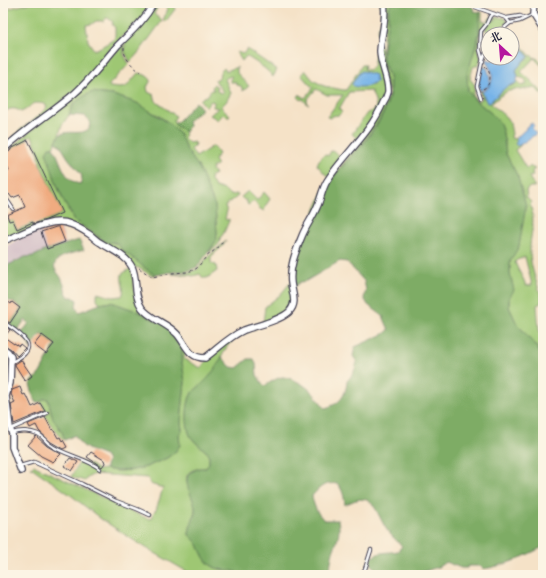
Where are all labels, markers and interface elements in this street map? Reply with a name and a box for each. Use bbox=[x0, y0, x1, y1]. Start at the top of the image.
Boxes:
north arrow bbox=[480, 26, 520, 66]
text: 北 bbox=[487, 27, 504, 47]

